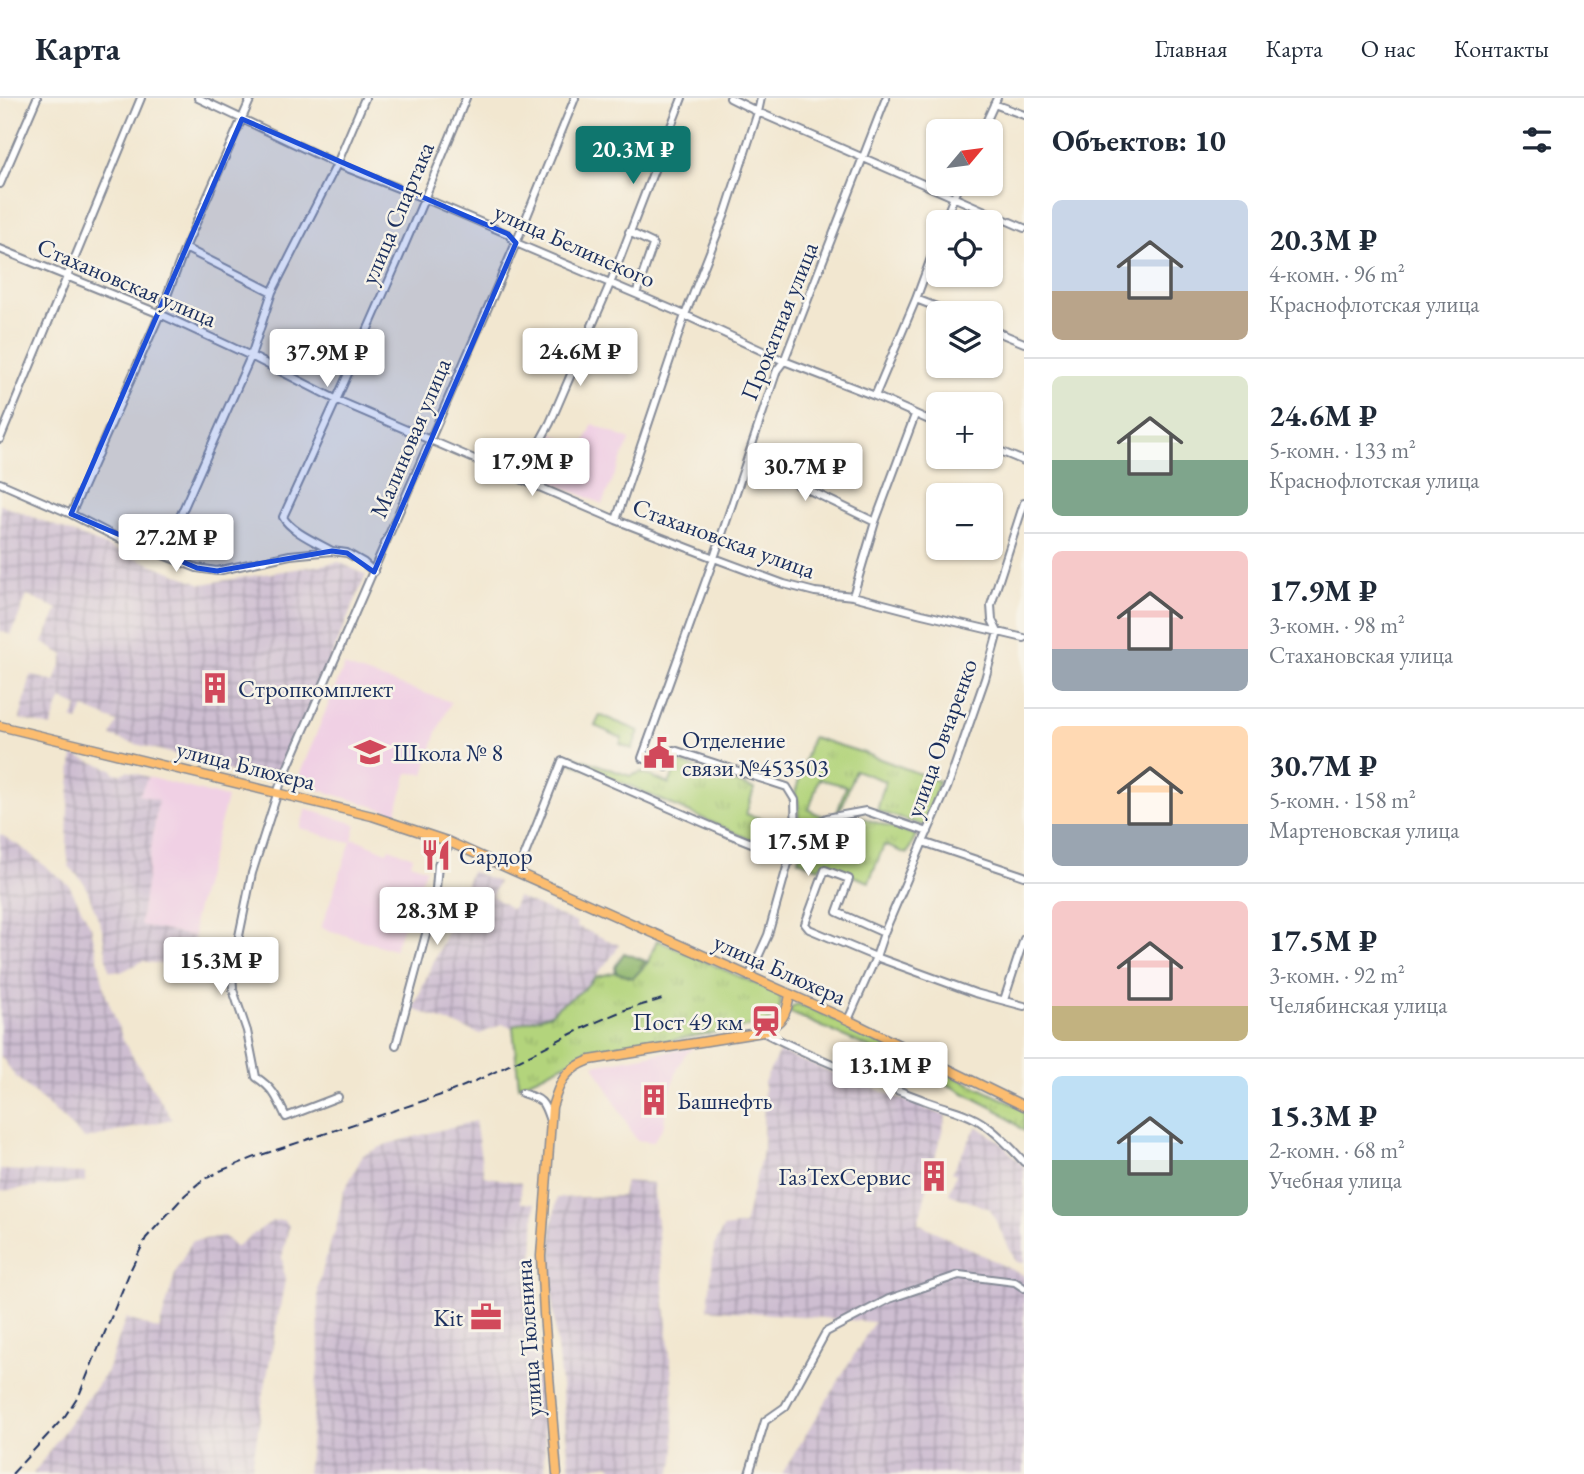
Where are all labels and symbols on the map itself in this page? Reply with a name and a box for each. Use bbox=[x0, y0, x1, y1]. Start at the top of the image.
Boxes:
north arrow bbox=[926, 119, 1003, 196]
pin: 20.3M ₽ bbox=[568, 126, 698, 186]
street label: улица Спартака bbox=[353, 137, 441, 289]
street label: улица Белинского bbox=[489, 196, 661, 295]
street label: Стахановская улица bbox=[32, 230, 222, 334]
street label: Прокатная улица bbox=[733, 237, 825, 405]
pin: 24.6M ₽ bbox=[515, 328, 645, 388]
pin: 37.9M ₽ bbox=[262, 330, 392, 389]
street label: Малиновая улица bbox=[362, 353, 458, 523]
pin: 17.9M ₽ bbox=[467, 438, 597, 498]
pin: 30.7M ₽ bbox=[740, 444, 870, 503]
street label: Стахановская улица bbox=[628, 491, 820, 586]
pin: 27.2M ₽ bbox=[111, 514, 241, 574]
street label: улица Овчаренко bbox=[898, 654, 984, 822]
building icon: Стропкомплект bbox=[198, 671, 232, 705]
place label: Стропкомплект bbox=[238, 673, 393, 704]
place label: Отделение связи №453503 bbox=[682, 724, 829, 783]
street label: улица Блюхера bbox=[173, 733, 319, 797]
school or university icon: Школа № 8 bbox=[353, 735, 387, 769]
public building icon: Отделение связи №453503 bbox=[642, 736, 676, 770]
place label: Школа № 8 bbox=[393, 737, 503, 768]
pin: 17.5M ₽ bbox=[743, 818, 873, 878]
restaurant icon: Сардор bbox=[419, 838, 453, 872]
place label: Сардор bbox=[459, 840, 533, 871]
pin: 28.3M ₽ bbox=[372, 888, 502, 947]
street label: улица Блюхера bbox=[709, 926, 852, 1012]
pin: 15.3M ₽ bbox=[156, 937, 286, 997]
station icon: Пост 49 км bbox=[749, 1004, 783, 1038]
place label: Пост 49 км bbox=[633, 1006, 743, 1037]
pin: 13.1M ₽ bbox=[825, 1042, 955, 1102]
building icon: Башнефть bbox=[637, 1083, 671, 1117]
place label: Башнефть bbox=[677, 1085, 772, 1116]
building icon: ГазТехСервис bbox=[917, 1159, 951, 1193]
place label: ГазТехСервис bbox=[778, 1161, 911, 1192]
street label: улица Тюленина bbox=[507, 1258, 549, 1418]
office icon: Kit bbox=[469, 1300, 503, 1334]
place label: Kit bbox=[433, 1302, 463, 1333]

